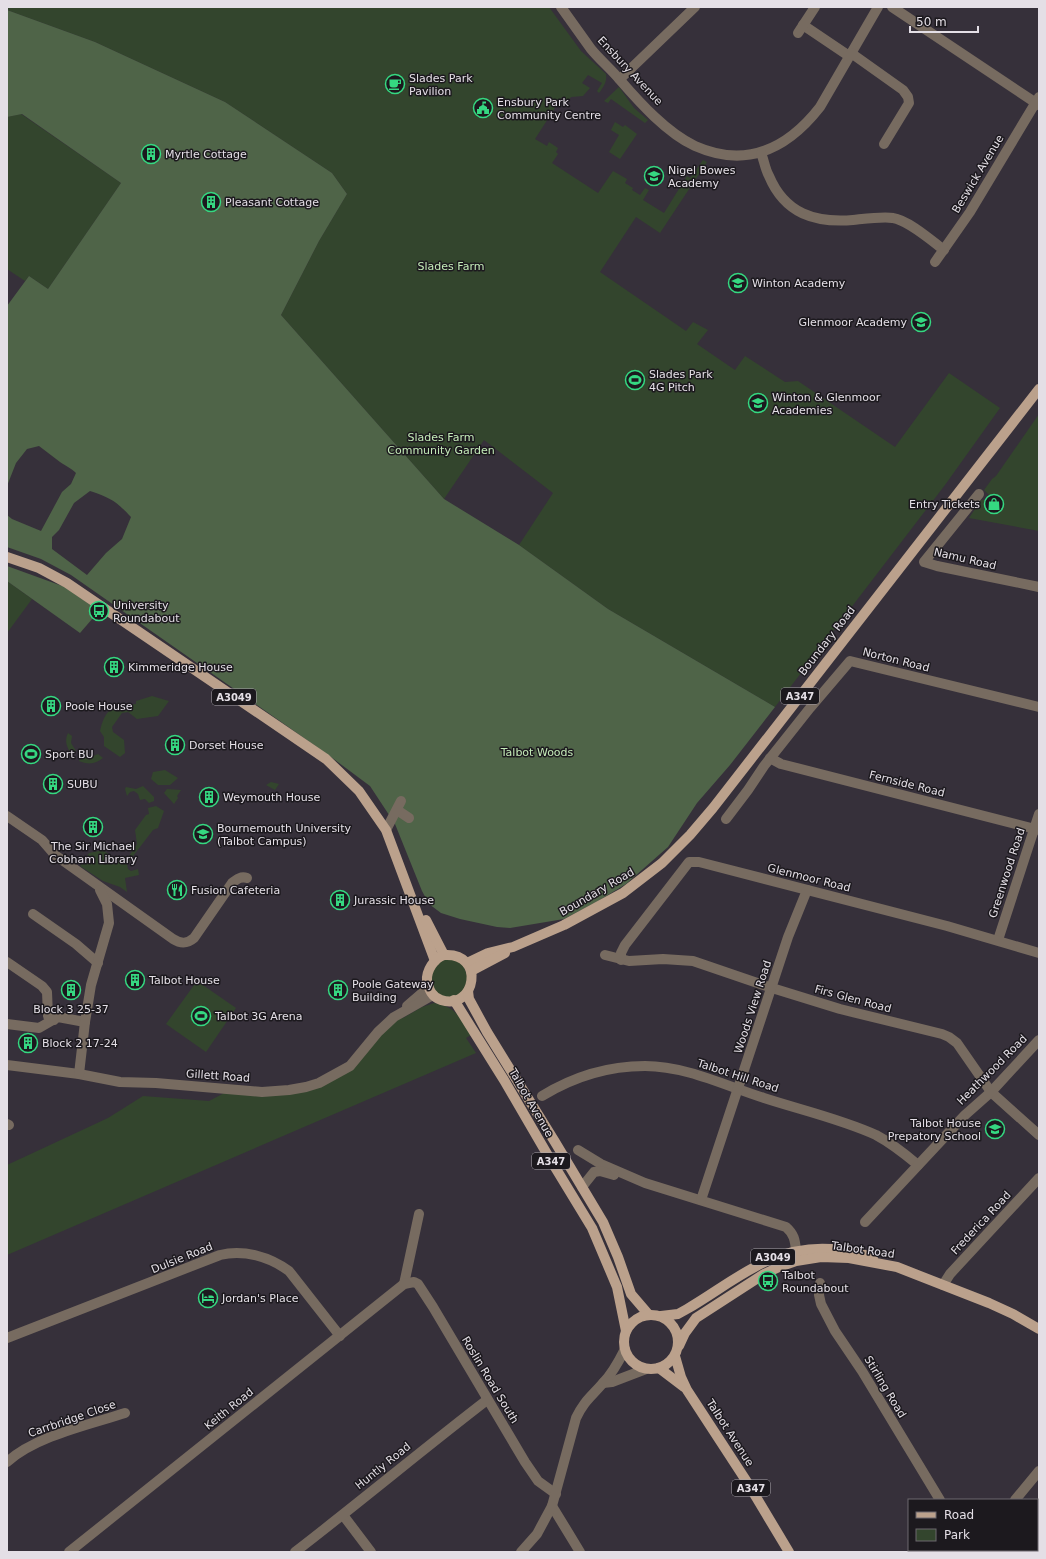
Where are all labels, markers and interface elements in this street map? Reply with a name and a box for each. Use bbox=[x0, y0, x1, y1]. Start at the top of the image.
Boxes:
scale bar bbox=[910, 8, 978, 34]
text: 50 m bbox=[916, 15, 947, 29]
street label: Ensbury Avenue bbox=[595, 34, 665, 108]
place label: Slades Park Pavilion bbox=[409, 72, 473, 98]
cafe icon: Slades Park Pavilion bbox=[384, 73, 406, 95]
place label: Ensbury Park Community Centre bbox=[497, 96, 601, 122]
public building icon: Ensbury Park Community Centre bbox=[472, 97, 494, 119]
street label: Beswick Avenue bbox=[950, 132, 1007, 215]
building icon: Myrtle Cottage bbox=[140, 143, 162, 165]
place label: Myrtle Cottage bbox=[165, 148, 247, 161]
place label: Nigel Bowes Academy bbox=[668, 164, 736, 190]
school or university icon: Nigel Bowes Academy bbox=[643, 165, 665, 187]
building icon: Pleasant Cottage bbox=[200, 191, 222, 213]
place label: Pleasant Cottage bbox=[225, 196, 319, 209]
park label: Slades Farm bbox=[418, 260, 484, 273]
school or university icon: Winton Academy bbox=[727, 272, 749, 294]
place label: Winton Academy bbox=[752, 277, 846, 290]
school or university icon: Glenmoor Academy bbox=[910, 311, 932, 333]
place label: Glenmoor Academy bbox=[798, 316, 907, 329]
place label: Slades Park 4G Pitch bbox=[649, 368, 713, 394]
sports icon: Slades Park 4G Pitch bbox=[624, 369, 646, 391]
place label: Winton & Glenmoor Academies bbox=[772, 391, 881, 417]
school or university icon: Winton & Glenmoor Academies bbox=[747, 392, 769, 414]
park label: Slades Farm Community Garden bbox=[387, 431, 495, 457]
shop icon: Entry Tickets bbox=[983, 493, 1005, 515]
place label: Entry Tickets bbox=[909, 498, 980, 511]
street label: Namu Road bbox=[932, 545, 998, 573]
place label: University Roundabout bbox=[113, 599, 180, 625]
bus stop icon: University Roundabout bbox=[88, 600, 110, 622]
street label: Boundary Road bbox=[796, 604, 858, 678]
street label: Norton Road bbox=[861, 645, 931, 675]
building icon: Kimmeridge House bbox=[103, 656, 125, 678]
place label: Kimmeridge House bbox=[128, 661, 233, 674]
road number: A347 bbox=[781, 688, 819, 704]
road number: A3049 bbox=[212, 689, 256, 705]
building icon: Poole House bbox=[40, 695, 62, 717]
place label: Poole House bbox=[65, 700, 133, 713]
building icon: Dorset House bbox=[164, 734, 186, 756]
place label: Dorset House bbox=[189, 739, 264, 752]
sports icon: Sport BU bbox=[20, 743, 42, 765]
park label: Talbot Woods bbox=[500, 746, 574, 759]
place label: Sport BU bbox=[45, 748, 94, 761]
street label: Fernside Road bbox=[868, 768, 946, 800]
building icon: SUBU bbox=[42, 773, 64, 795]
place label: SUBU bbox=[67, 778, 98, 791]
building icon: Weymouth House bbox=[198, 786, 220, 808]
place label: Weymouth House bbox=[223, 791, 320, 804]
building icon: The Sir Michael Cobham Library bbox=[82, 816, 104, 838]
place label: Bournemouth University (Talbot Campus) bbox=[217, 822, 351, 848]
school or university icon: Bournemouth University (Talbot Campus) bbox=[192, 823, 214, 845]
street label: Greenwood Road bbox=[986, 826, 1028, 920]
place label: The Sir Michael Cobham Library bbox=[49, 840, 137, 866]
street label: Glenmoor Road bbox=[766, 861, 852, 895]
street label: Boundary Road bbox=[557, 865, 637, 919]
restaurant icon: Fusion Cafeteria bbox=[166, 879, 188, 901]
place label: Fusion Cafeteria bbox=[191, 884, 280, 897]
building icon: Jurassic House bbox=[329, 889, 351, 911]
place label: Jurassic House bbox=[353, 894, 434, 907]
street label: Woods View Road bbox=[732, 959, 774, 1055]
building icon: Talbot House bbox=[124, 969, 146, 991]
place label: Talbot House bbox=[148, 974, 220, 987]
place label: Poole Gateway Building bbox=[352, 978, 434, 1004]
building icon: Block 3 25-37 bbox=[60, 979, 82, 1001]
building icon: Poole Gateway Building bbox=[327, 979, 349, 1001]
street label: Firs Glen Road bbox=[813, 983, 893, 1015]
place label: Block 3 25-37 bbox=[33, 1003, 109, 1016]
sports icon: Talbot 3G Arena bbox=[190, 1005, 212, 1027]
place label: Talbot 3G Arena bbox=[214, 1010, 303, 1023]
building icon: Block 2 17-24 bbox=[17, 1032, 39, 1054]
street label: Heathwood Road bbox=[954, 1032, 1030, 1108]
place label: Block 2 17-24 bbox=[42, 1037, 118, 1050]
street label: Talbot Hill Road bbox=[695, 1056, 780, 1095]
street label: Talbot Avenue bbox=[506, 1066, 556, 1140]
street label: Gillett Road bbox=[186, 1067, 250, 1085]
place label: Talbot House Prepatory School bbox=[888, 1117, 981, 1143]
school or university icon: Talbot House Prepatory School bbox=[984, 1118, 1006, 1140]
road number: A347 bbox=[532, 1153, 570, 1169]
street label: Frederica Road bbox=[948, 1189, 1014, 1257]
street label: Talbot Road bbox=[830, 1239, 896, 1261]
street label: Dulsie Road bbox=[149, 1240, 215, 1276]
road number: A3049 bbox=[751, 1249, 795, 1265]
place label: Talbot Roundabout bbox=[781, 1269, 849, 1295]
bus stop icon: Talbot Roundabout bbox=[757, 1270, 779, 1292]
hotel icon: Jordan's Place bbox=[197, 1287, 219, 1309]
place label: Jordan's Place bbox=[221, 1292, 299, 1305]
street label: Roslin Road South bbox=[459, 1334, 521, 1426]
street label: Stirling Road bbox=[861, 1354, 909, 1420]
street label: Keith Road bbox=[202, 1385, 256, 1433]
street label: Talbot Avenue bbox=[703, 1396, 757, 1469]
street label: Carrbridge Close bbox=[26, 1398, 118, 1440]
street label: Huntly Road bbox=[353, 1440, 413, 1492]
road number: A347 bbox=[732, 1480, 770, 1496]
legend bbox=[908, 1499, 1038, 1551]
text: Road bbox=[944, 1508, 974, 1522]
text: Park bbox=[944, 1528, 970, 1542]

